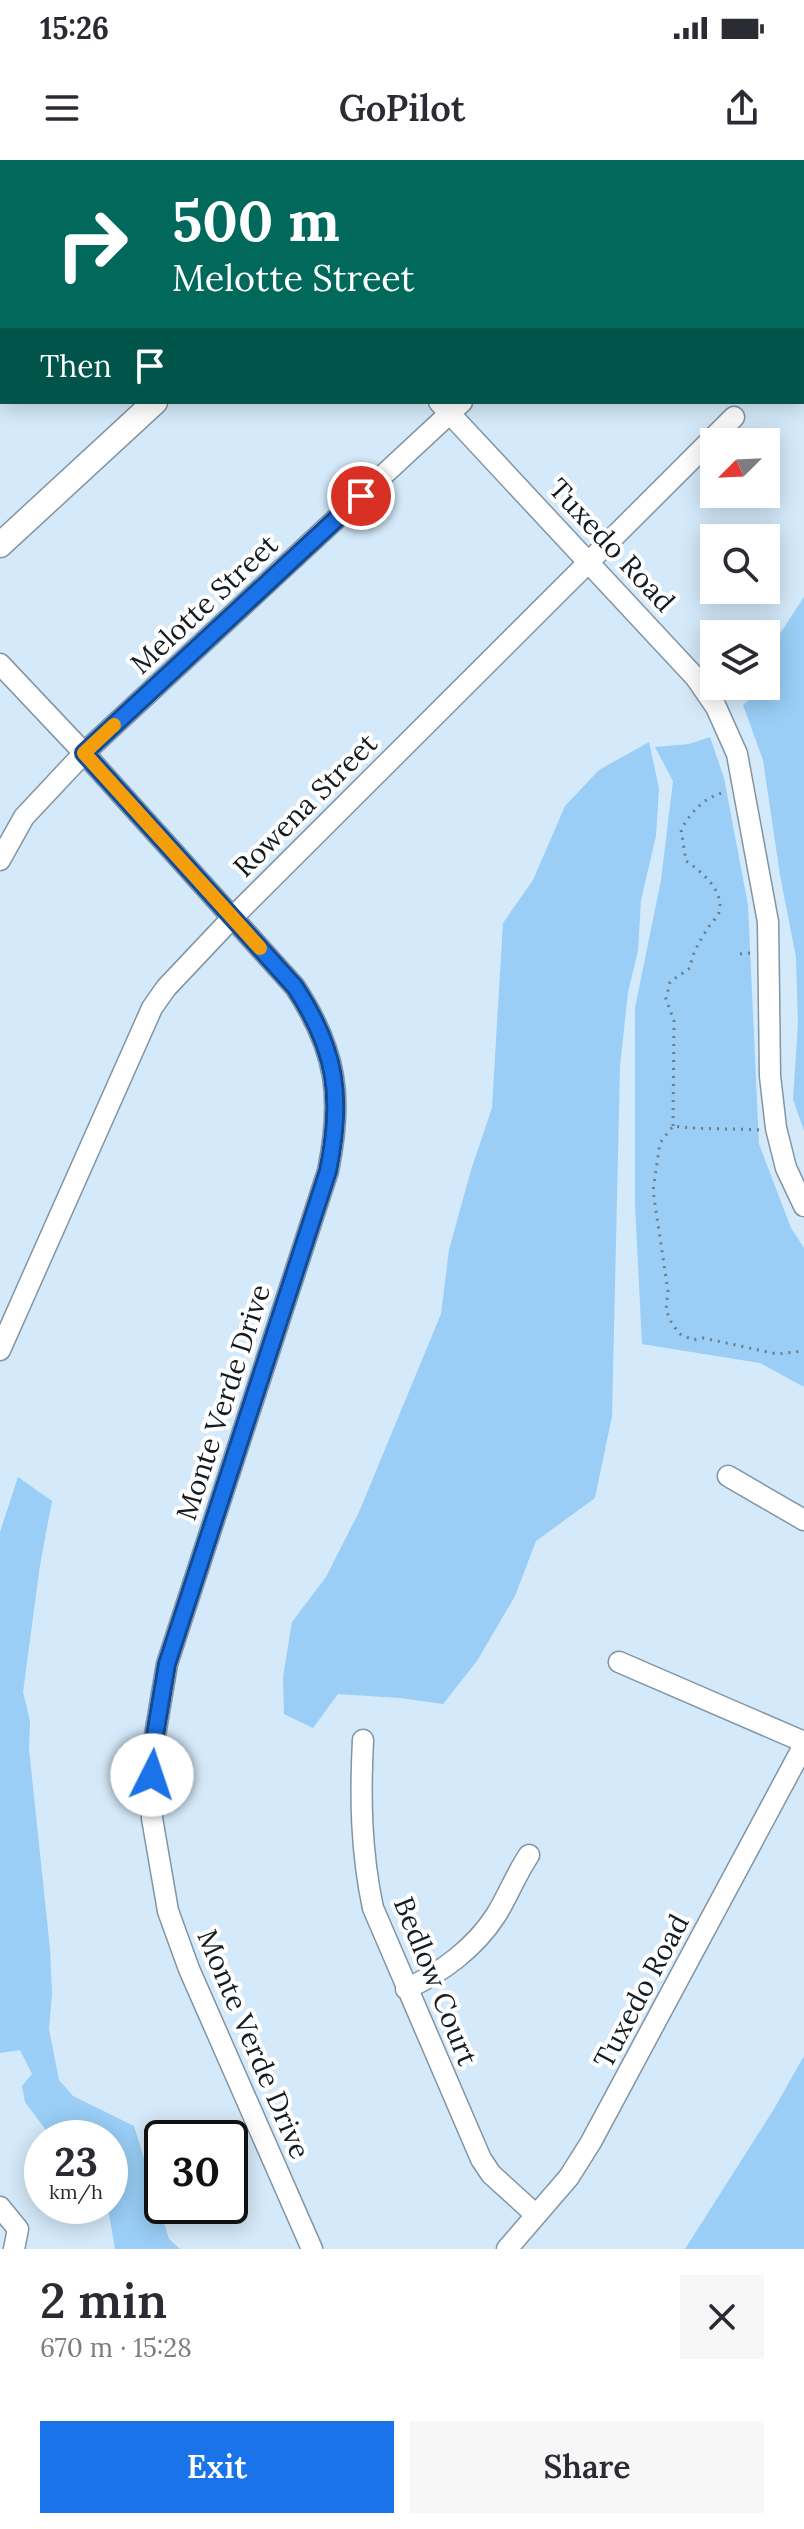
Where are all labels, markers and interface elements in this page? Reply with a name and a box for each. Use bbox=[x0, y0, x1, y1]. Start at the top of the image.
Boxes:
text: 15:26 bbox=[40, 9, 109, 47]
text: GoPilot bbox=[339, 85, 465, 131]
icon: menu bbox=[40, 86, 84, 130]
icon: share bbox=[720, 86, 764, 130]
text: 500 m bbox=[172, 185, 340, 256]
icon: right bbox=[40, 192, 144, 296]
text: Melotte Street bbox=[172, 255, 414, 301]
icon: arrive bbox=[128, 344, 172, 388]
text: Then bbox=[40, 347, 112, 385]
north arrow bbox=[700, 428, 780, 508]
map controls bbox=[700, 428, 780, 700]
pin bbox=[327, 462, 395, 530]
street label: Tuxedo Road bbox=[541, 471, 683, 619]
icon: arrive bbox=[339, 474, 383, 518]
button: search bbox=[700, 524, 780, 604]
street label: Melotte Street bbox=[123, 526, 285, 681]
button: layers bbox=[700, 620, 780, 700]
street label: Rowena Street bbox=[225, 725, 385, 885]
street label: Monte Verde Drive bbox=[168, 1280, 278, 1524]
position arrow bbox=[110, 1733, 194, 1817]
street label: Bedlow Court bbox=[386, 1891, 486, 2071]
street label: Tuxedo Road bbox=[585, 1908, 697, 2074]
street label: Monte Verde Drive bbox=[189, 1924, 319, 2164]
speed limit sign: 30 bbox=[144, 2120, 248, 2224]
text: 23 bbox=[54, 2136, 98, 2187]
text: km/h bbox=[49, 2179, 103, 2204]
text: 2 min bbox=[40, 2270, 167, 2331]
button: close bbox=[680, 2275, 764, 2359]
text: 670 m · 15:28 bbox=[40, 2331, 192, 2364]
button: Exit bbox=[40, 2421, 394, 2513]
button: Share bbox=[410, 2421, 764, 2513]

